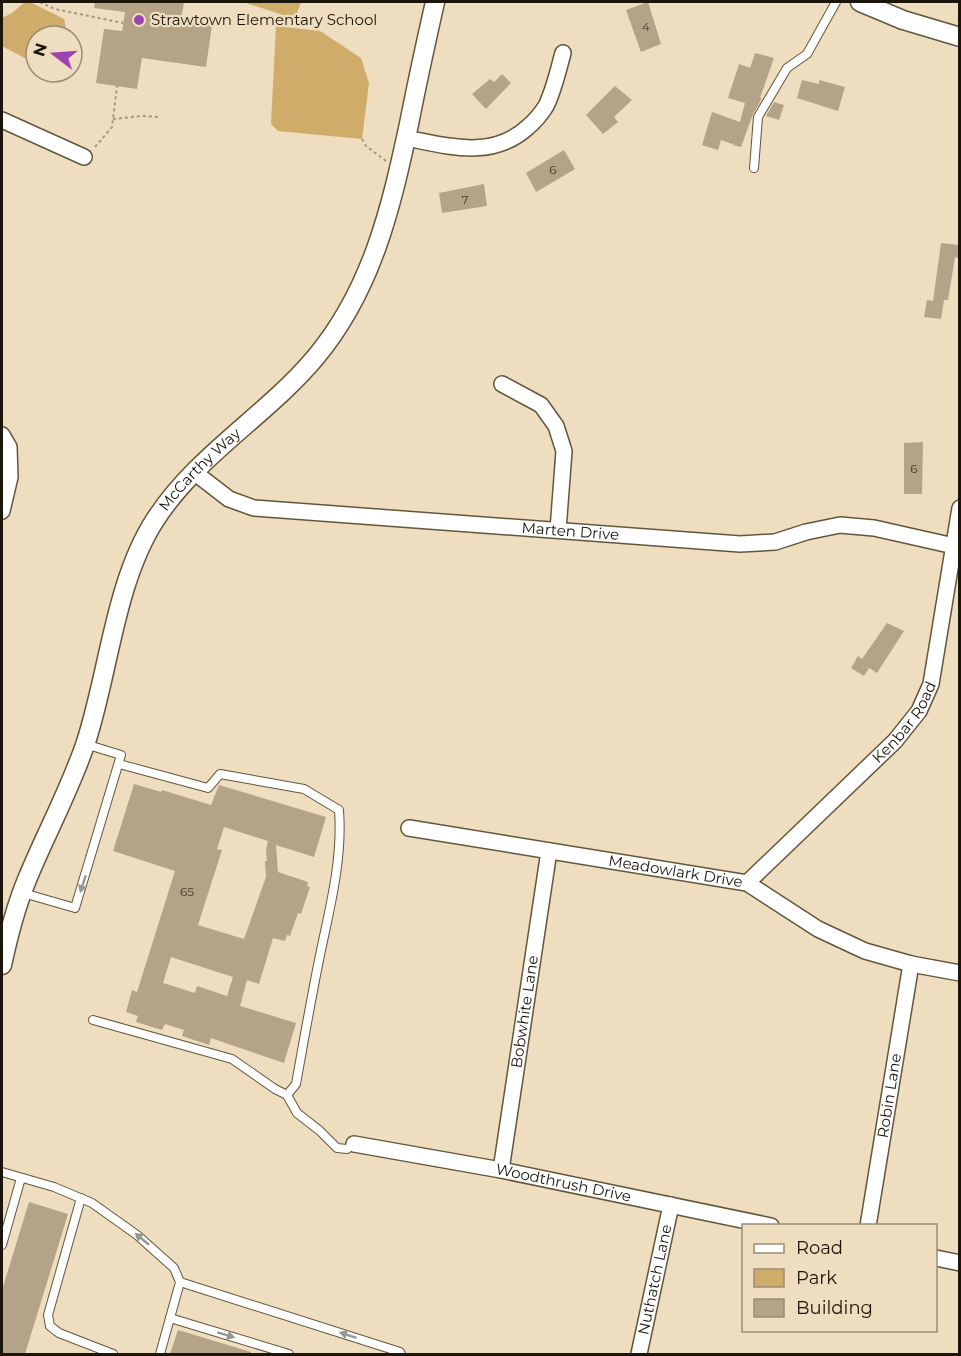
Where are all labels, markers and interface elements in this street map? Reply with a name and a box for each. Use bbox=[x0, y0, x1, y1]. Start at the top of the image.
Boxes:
place label: Strawtown Elementary School bbox=[151, 10, 377, 29]
marker: Strawtown Elementary School bbox=[132, 13, 146, 27]
house number: 4 bbox=[642, 19, 650, 34]
north arrow bbox=[24, 24, 84, 84]
text: N bbox=[29, 41, 51, 59]
house number: 6 bbox=[549, 162, 557, 177]
house number: 7 bbox=[461, 192, 469, 207]
street label: McCarthy Way bbox=[154, 423, 245, 514]
house number: 6 bbox=[910, 461, 918, 476]
street label: Marten Drive bbox=[521, 518, 620, 544]
street label: Kenbar Road bbox=[868, 678, 940, 767]
street label: Meadowlark Drive bbox=[607, 851, 744, 891]
one-way arrow bbox=[78, 875, 87, 893]
house number: 65 bbox=[180, 884, 194, 899]
street label: Bobwhite Lane bbox=[506, 954, 542, 1069]
street label: Robin Lane bbox=[873, 1052, 905, 1139]
street label: Woodthrush Drive bbox=[494, 1159, 633, 1206]
street label: Nuthatch Lane bbox=[633, 1223, 676, 1337]
legend bbox=[742, 1224, 937, 1332]
one-way arrow bbox=[134, 1233, 150, 1246]
text: Road bbox=[796, 1237, 843, 1259]
text: Park bbox=[796, 1267, 837, 1289]
text: Building bbox=[796, 1297, 873, 1319]
one-way arrow bbox=[339, 1330, 357, 1339]
one-way arrow bbox=[217, 1331, 235, 1340]

